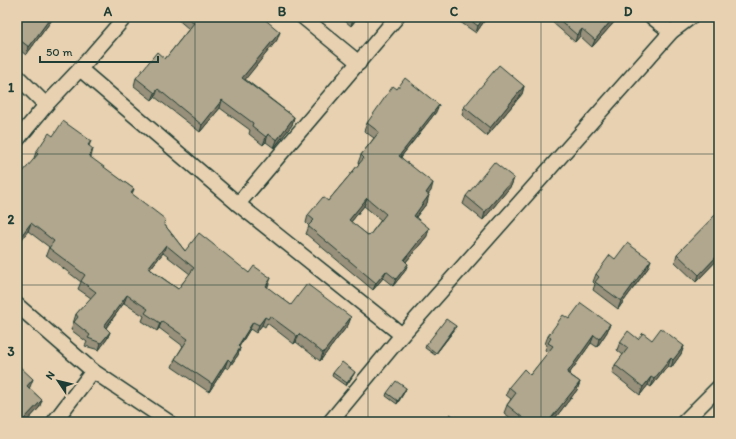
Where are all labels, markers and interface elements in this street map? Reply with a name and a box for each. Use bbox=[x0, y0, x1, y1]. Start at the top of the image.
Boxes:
text: A bbox=[103, 4, 113, 19]
text: B bbox=[278, 4, 287, 19]
text: C bbox=[450, 4, 459, 19]
text: D bbox=[624, 4, 633, 19]
scale bar bbox=[40, 38, 158, 64]
text: 50 m bbox=[46, 45, 72, 59]
text: 1 bbox=[8, 80, 14, 95]
text: 2 bbox=[8, 212, 15, 227]
text: 3 bbox=[7, 344, 15, 359]
north arrow bbox=[38, 361, 78, 401]
text: N bbox=[43, 369, 58, 382]

